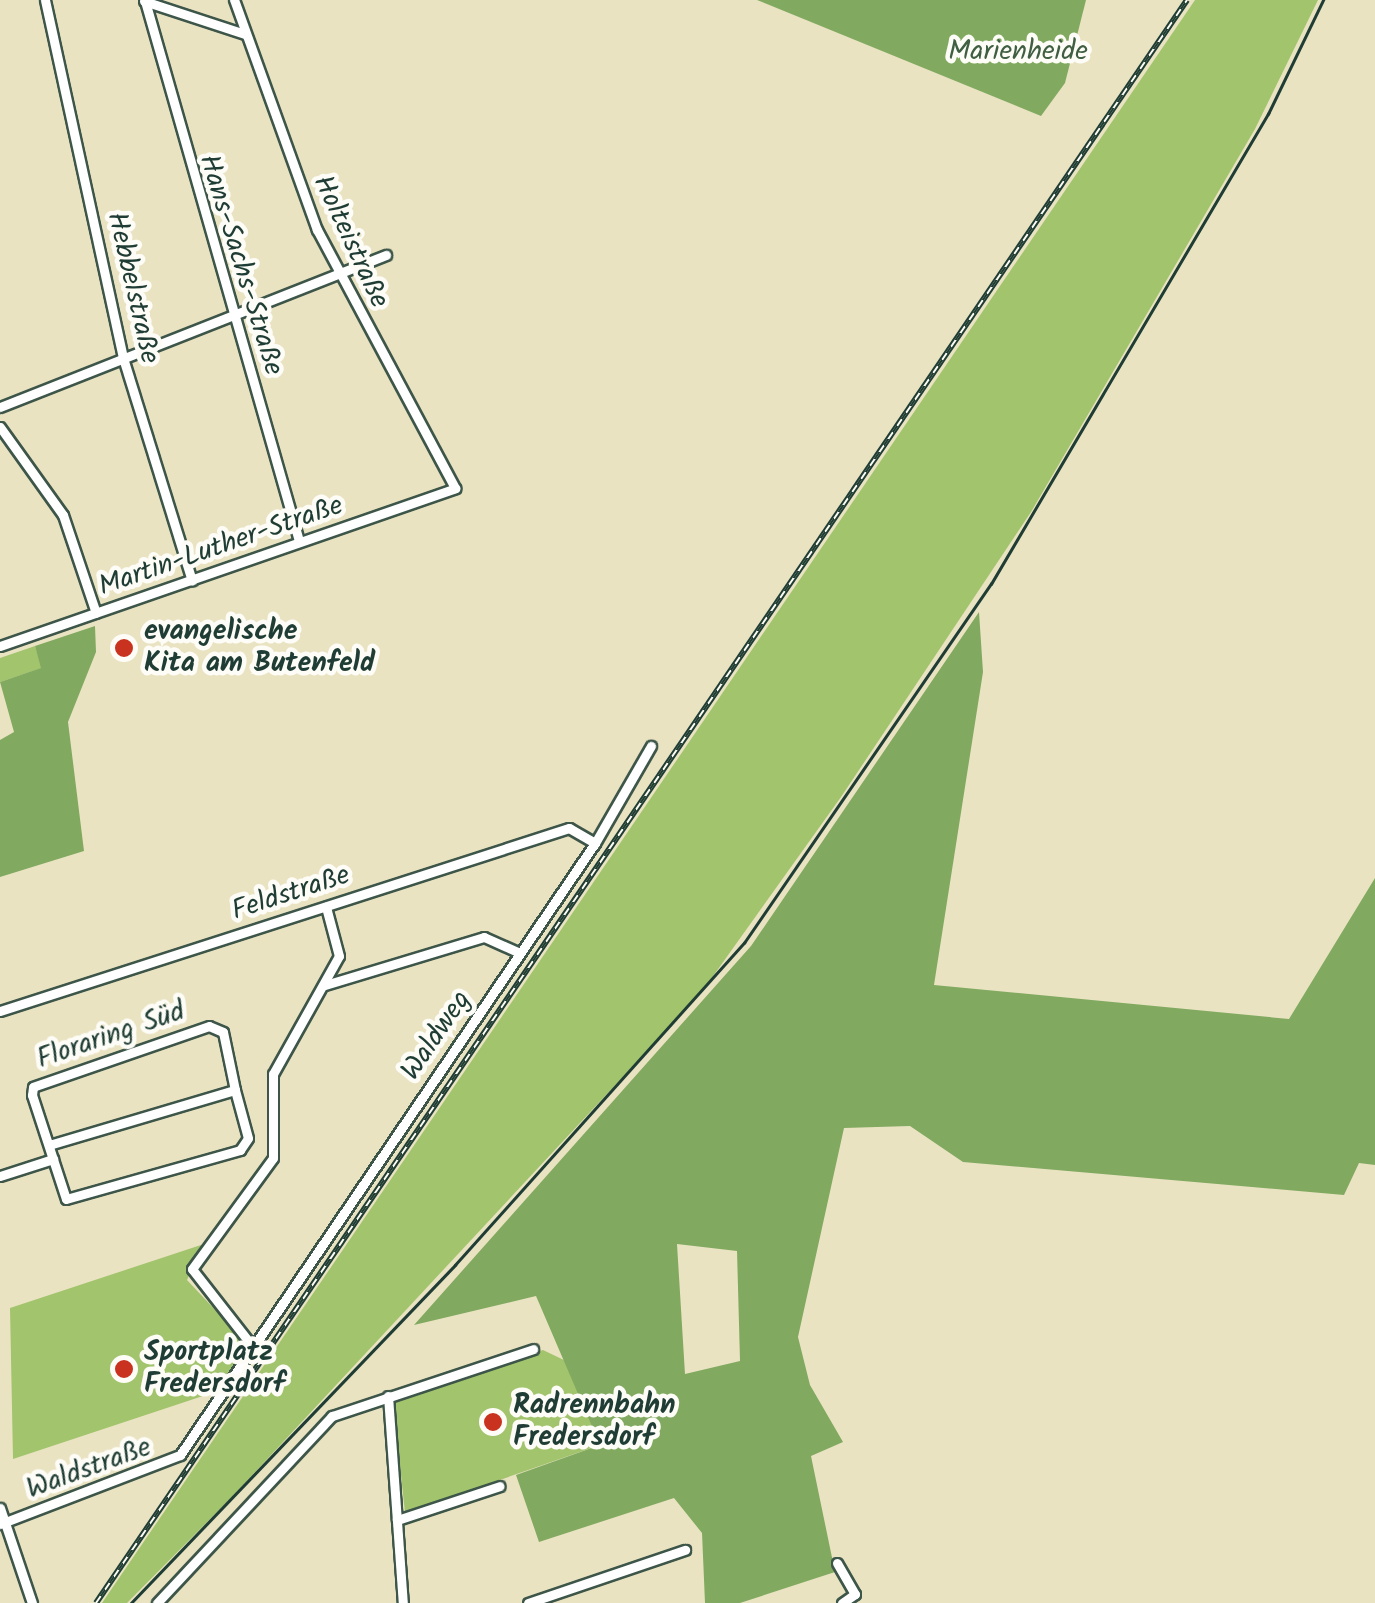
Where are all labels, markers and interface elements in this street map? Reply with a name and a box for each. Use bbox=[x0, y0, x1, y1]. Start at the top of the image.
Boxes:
park label: Marienheide bbox=[948, 35, 1088, 69]
street label: Hans-Sachs-Straße bbox=[190, 151, 290, 379]
street label: Holteistraße bbox=[305, 170, 395, 314]
street label: Hebbelstraße bbox=[98, 209, 166, 367]
street label: Martin-Luther-Straße bbox=[94, 489, 348, 605]
place label: evangelische Kita am Butenfeld bbox=[144, 615, 375, 681]
marker: evangelische Kita am Butenfeld bbox=[113, 637, 135, 659]
street label: Feldstraße bbox=[228, 859, 354, 929]
street label: Waldweg bbox=[395, 985, 479, 1087]
street label: Floraring Süd bbox=[33, 995, 189, 1077]
place label: Sportplatz Fredersdorf bbox=[144, 1336, 285, 1402]
marker: Sportplatz Fredersdorf bbox=[113, 1358, 135, 1380]
place label: Radrennbahn Fredersdorf bbox=[513, 1389, 675, 1455]
marker: Radrennbahn Fredersdorf bbox=[482, 1411, 504, 1433]
street label: Waldstraße bbox=[22, 1431, 156, 1507]

